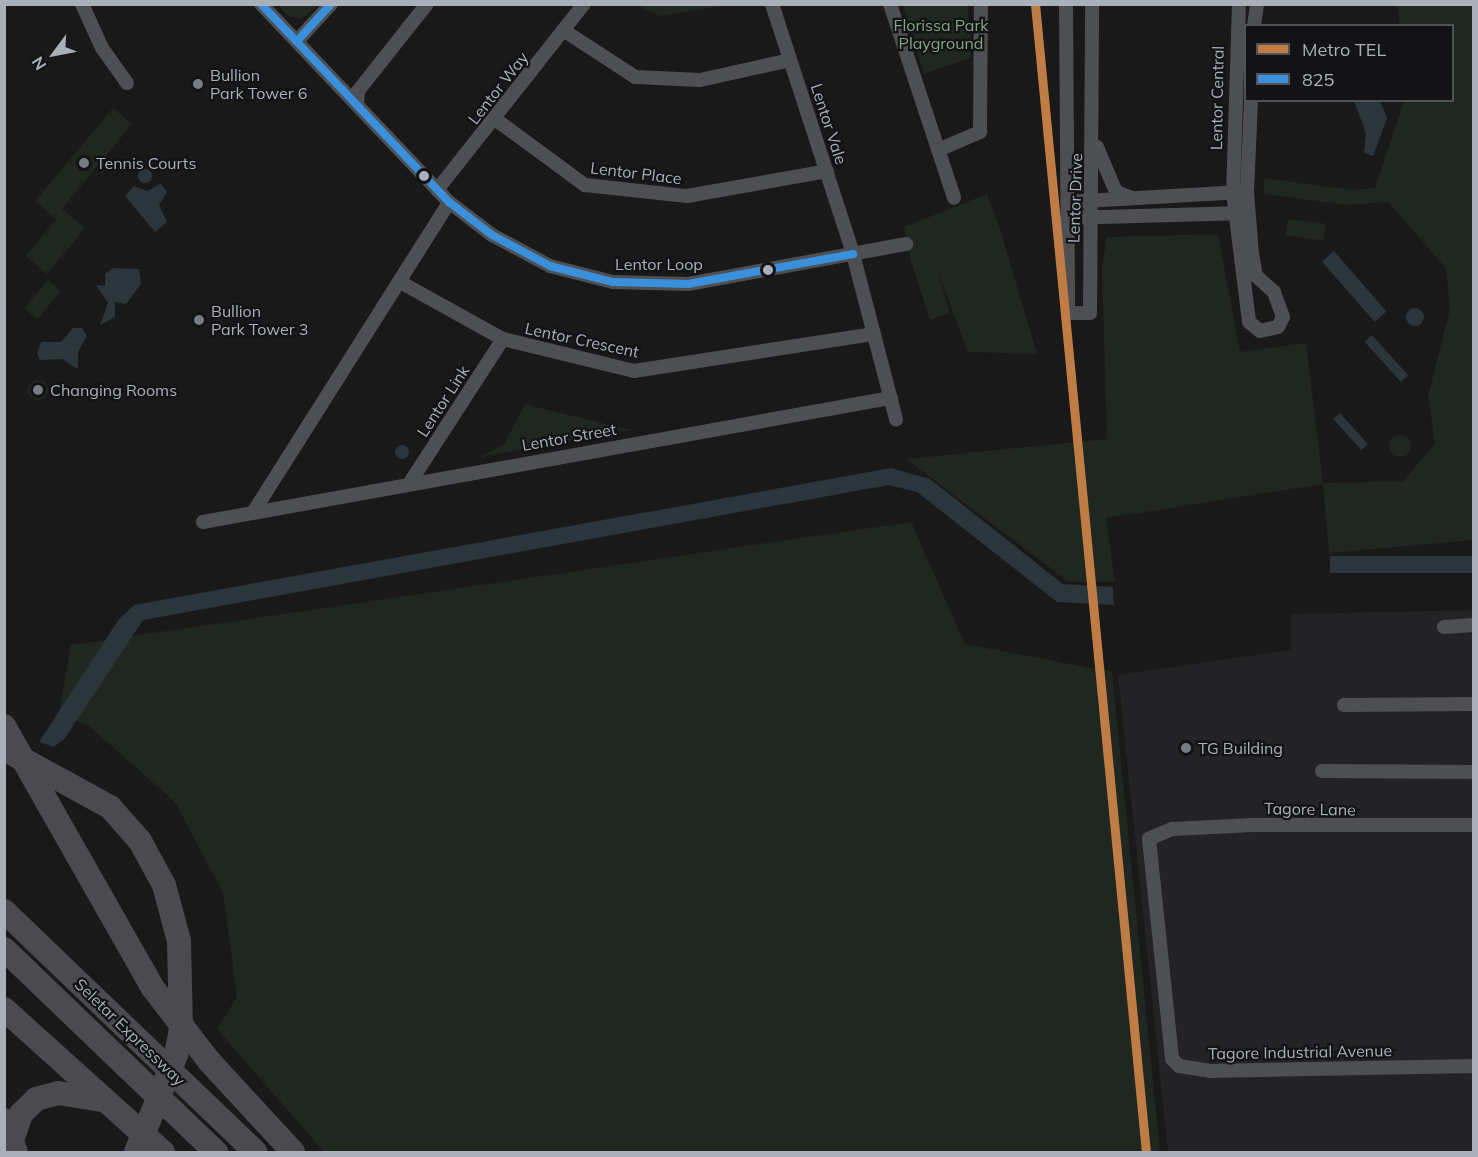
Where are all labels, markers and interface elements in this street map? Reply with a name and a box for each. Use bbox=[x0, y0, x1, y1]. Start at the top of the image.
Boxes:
park label: Florissa Park Playground bbox=[894, 15, 988, 53]
north arrow bbox=[24, 24, 84, 84]
legend bbox=[1244, 24, 1454, 102]
text: Metro TEL bbox=[1302, 38, 1386, 61]
street label: Lentor Central bbox=[1206, 46, 1228, 150]
street label: Lentor Way bbox=[464, 48, 532, 128]
text: N bbox=[27, 53, 50, 74]
place label: Bullion Park Tower 6 bbox=[210, 65, 307, 103]
text: 825 bbox=[1302, 68, 1334, 91]
marker: Bullion Park Tower 6 bbox=[191, 77, 205, 91]
street label: Lentor Vale bbox=[807, 81, 851, 167]
place label: Tennis Courts bbox=[96, 153, 196, 173]
street label: Lentor Drive bbox=[1064, 153, 1086, 243]
marker: Tennis Courts bbox=[77, 156, 91, 170]
street label: Lentor Place bbox=[589, 158, 683, 188]
unlabelled marker bbox=[418, 170, 430, 182]
street label: Lentor Loop bbox=[615, 254, 703, 274]
unlabelled marker bbox=[762, 264, 774, 276]
place label: Bullion Park Tower 3 bbox=[211, 301, 308, 339]
marker: Bullion Park Tower 3 bbox=[192, 313, 206, 327]
street label: Lentor Crescent bbox=[523, 319, 641, 361]
street label: Lentor Link bbox=[413, 362, 473, 440]
place label: Changing Rooms bbox=[50, 380, 177, 400]
marker: Changing Rooms bbox=[31, 383, 45, 397]
street label: Lentor Street bbox=[520, 419, 618, 455]
place label: TG Building bbox=[1198, 738, 1283, 758]
marker: TG Building bbox=[1179, 741, 1193, 755]
street label: Tagore Lane bbox=[1264, 799, 1356, 819]
street label: Seletar Expressway bbox=[71, 974, 189, 1090]
street label: Tagore Industrial Avenue bbox=[1208, 1041, 1392, 1063]

